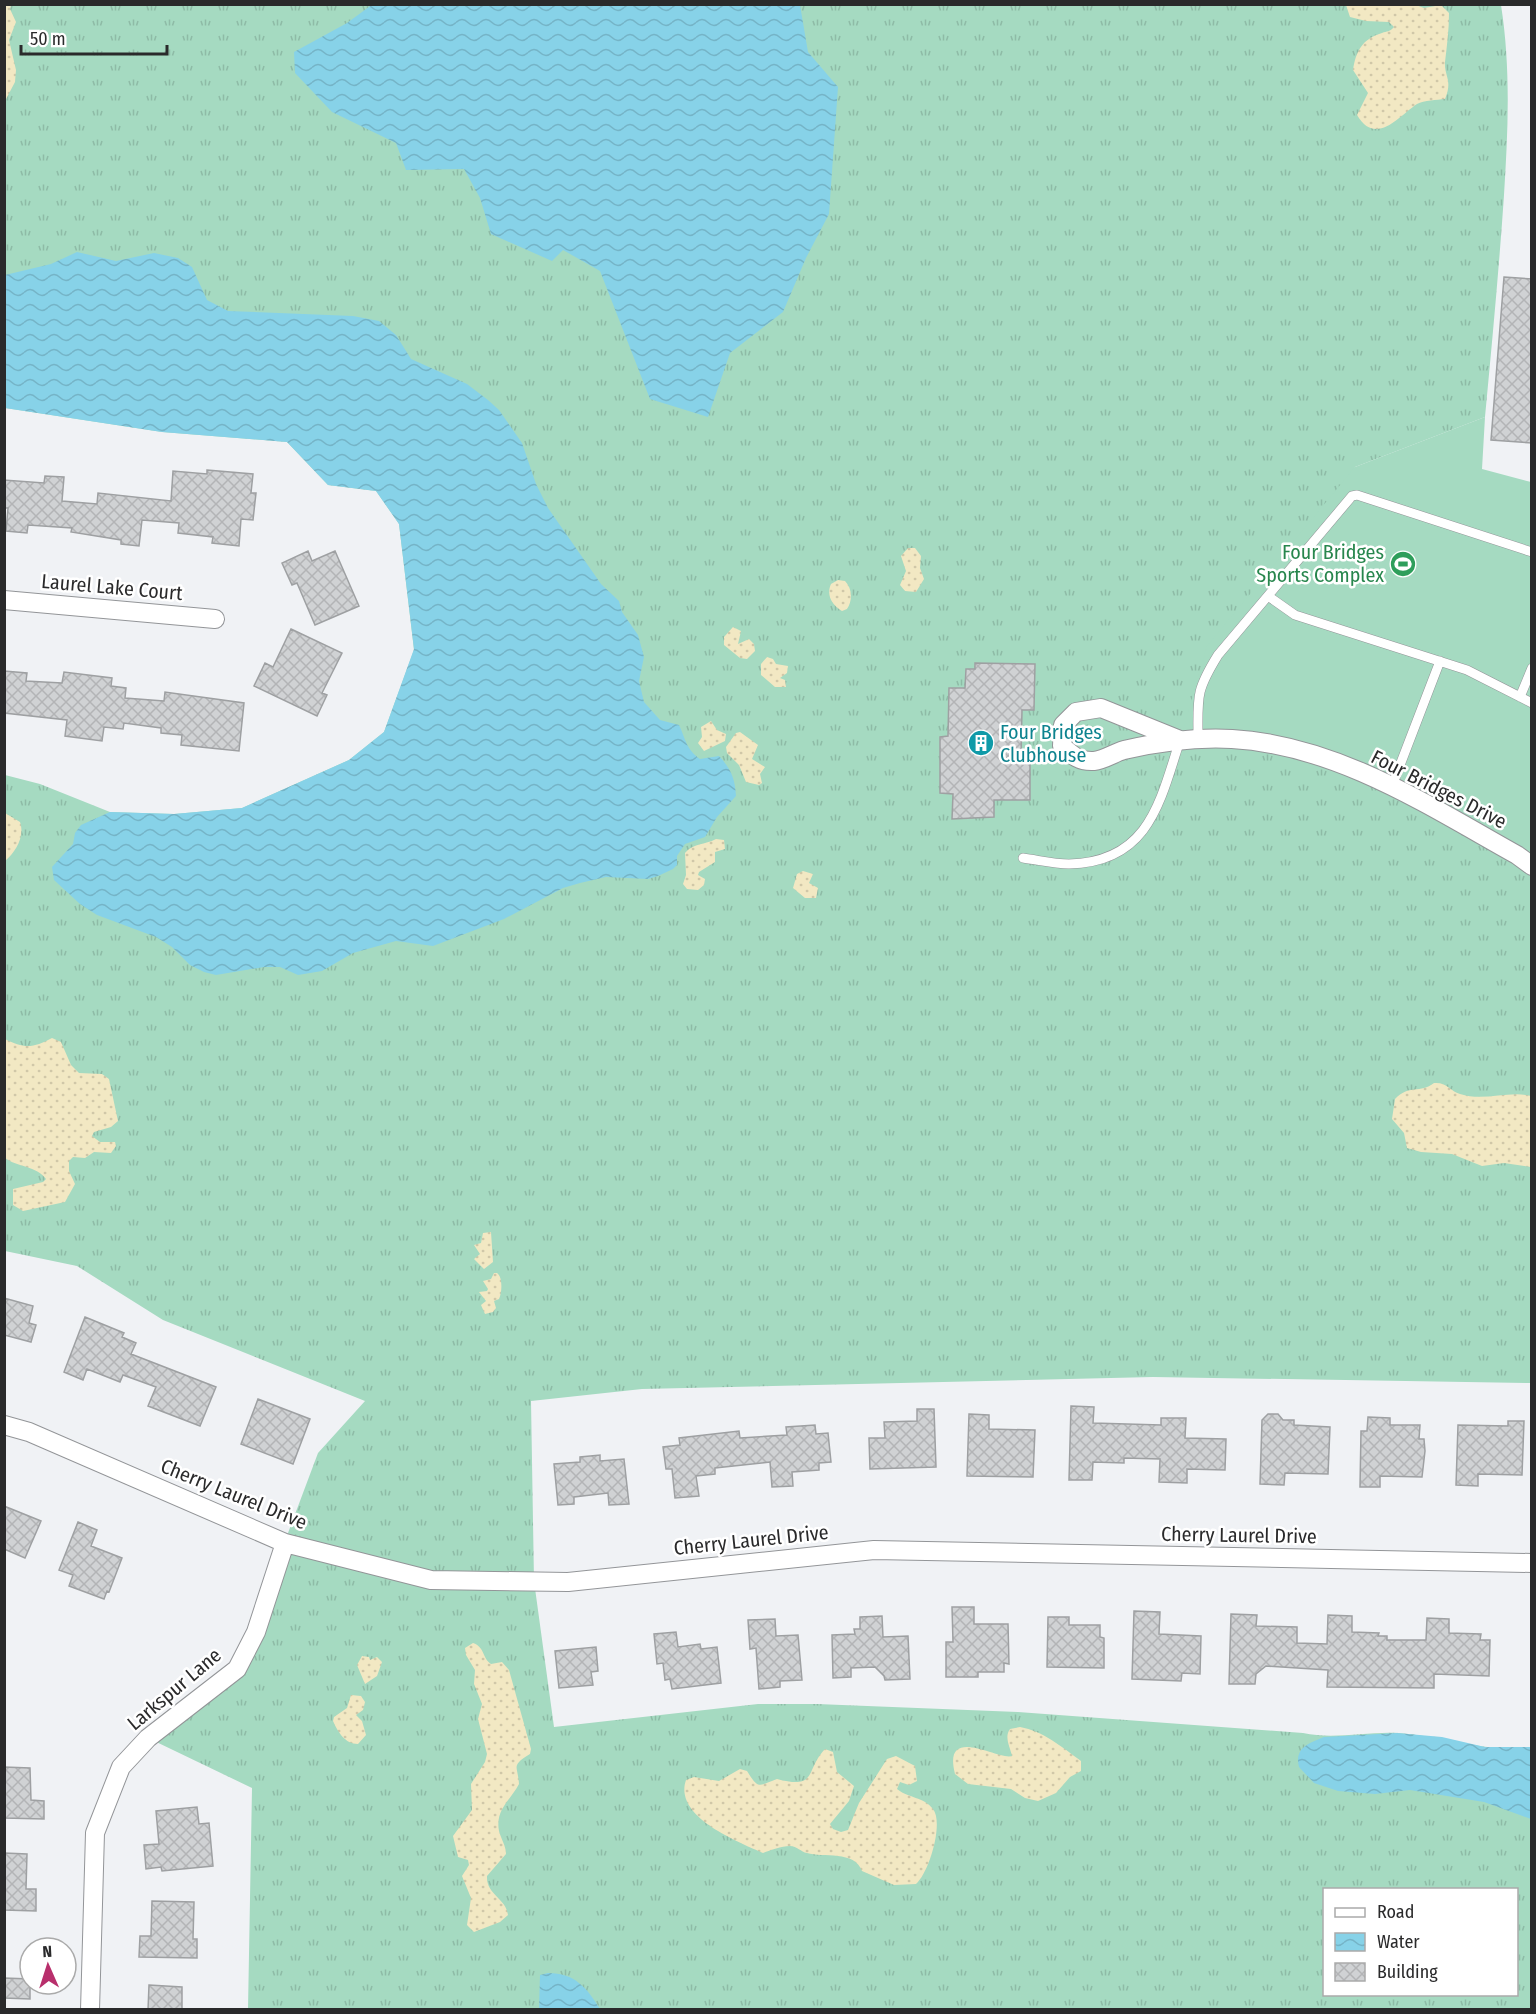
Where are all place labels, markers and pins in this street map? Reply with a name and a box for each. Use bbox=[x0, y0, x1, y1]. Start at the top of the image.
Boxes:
place label: Four Bridges Sports Complex bbox=[1256, 540, 1384, 587]
sports icon: Four Bridges Sports Complex bbox=[1388, 549, 1418, 579]
place label: Four Bridges Clubhouse bbox=[1000, 720, 1102, 767]
building icon: Four Bridges Clubhouse bbox=[966, 728, 996, 758]

